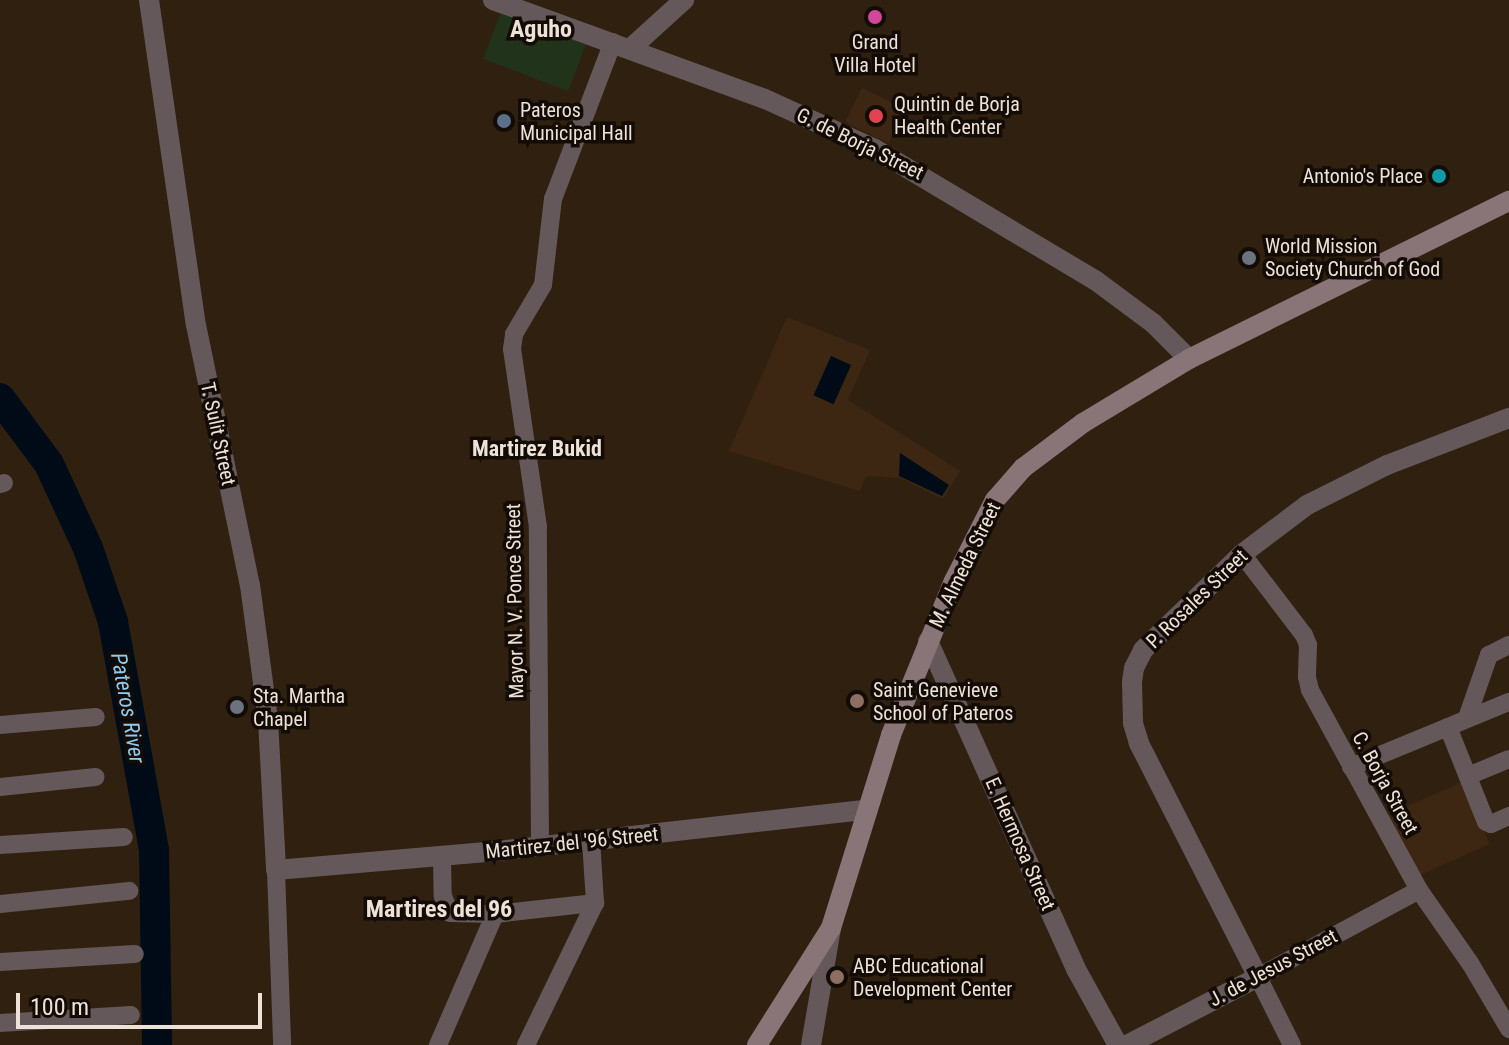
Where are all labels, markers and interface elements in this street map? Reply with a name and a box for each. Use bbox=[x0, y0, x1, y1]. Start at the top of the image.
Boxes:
marker: Grand Villa Hotel bbox=[866, 8, 884, 26]
district label: Aguho bbox=[510, 16, 572, 44]
place label: Grand Villa Hotel bbox=[834, 30, 916, 77]
place label: Quintin de Borja Health Center bbox=[894, 92, 1020, 139]
place label: Pateros Municipal Hall bbox=[520, 98, 633, 145]
street label: G. de Borja Street bbox=[793, 103, 927, 185]
marker: Quintin de Borja Health Center bbox=[865, 105, 887, 127]
marker: Pateros Municipal Hall bbox=[495, 112, 513, 130]
place label: Antonio's Place bbox=[1303, 164, 1423, 188]
marker: Antonio's Place bbox=[1430, 167, 1448, 185]
place label: World Mission Society Church of God bbox=[1265, 234, 1440, 281]
marker: World Mission Society Church of God bbox=[1240, 249, 1258, 267]
street label: T. Sulit Street bbox=[195, 380, 241, 488]
district label: Martirez Bukid bbox=[472, 436, 602, 462]
street label: M. Almeda Street bbox=[924, 498, 1006, 632]
street label: Mayor N. V. Ponce Street bbox=[501, 503, 529, 699]
street label: P. Rosales Street bbox=[1141, 545, 1253, 653]
water label: Pateros River bbox=[105, 651, 151, 765]
place label: Saint Genevieve School of Pateros bbox=[873, 678, 1013, 725]
place label: Sta. Martha Chapel bbox=[253, 684, 345, 731]
marker: Saint Genevieve School of Pateros bbox=[848, 692, 866, 710]
marker: Sta. Martha Chapel bbox=[228, 698, 246, 716]
street label: C. Borja Street bbox=[1347, 727, 1423, 839]
street label: E. Hermosa Street bbox=[980, 774, 1060, 914]
street label: Martirez del '96 Street bbox=[484, 822, 660, 864]
district label: Martires del 96 bbox=[366, 896, 512, 924]
street label: J. de Jesus Street bbox=[1205, 924, 1341, 1012]
place label: ABC Educational Development Center bbox=[853, 954, 1012, 1001]
marker: ABC Educational Development Center bbox=[828, 968, 846, 986]
scale bar bbox=[20, 977, 266, 1027]
text: 100 m bbox=[30, 993, 89, 1021]

